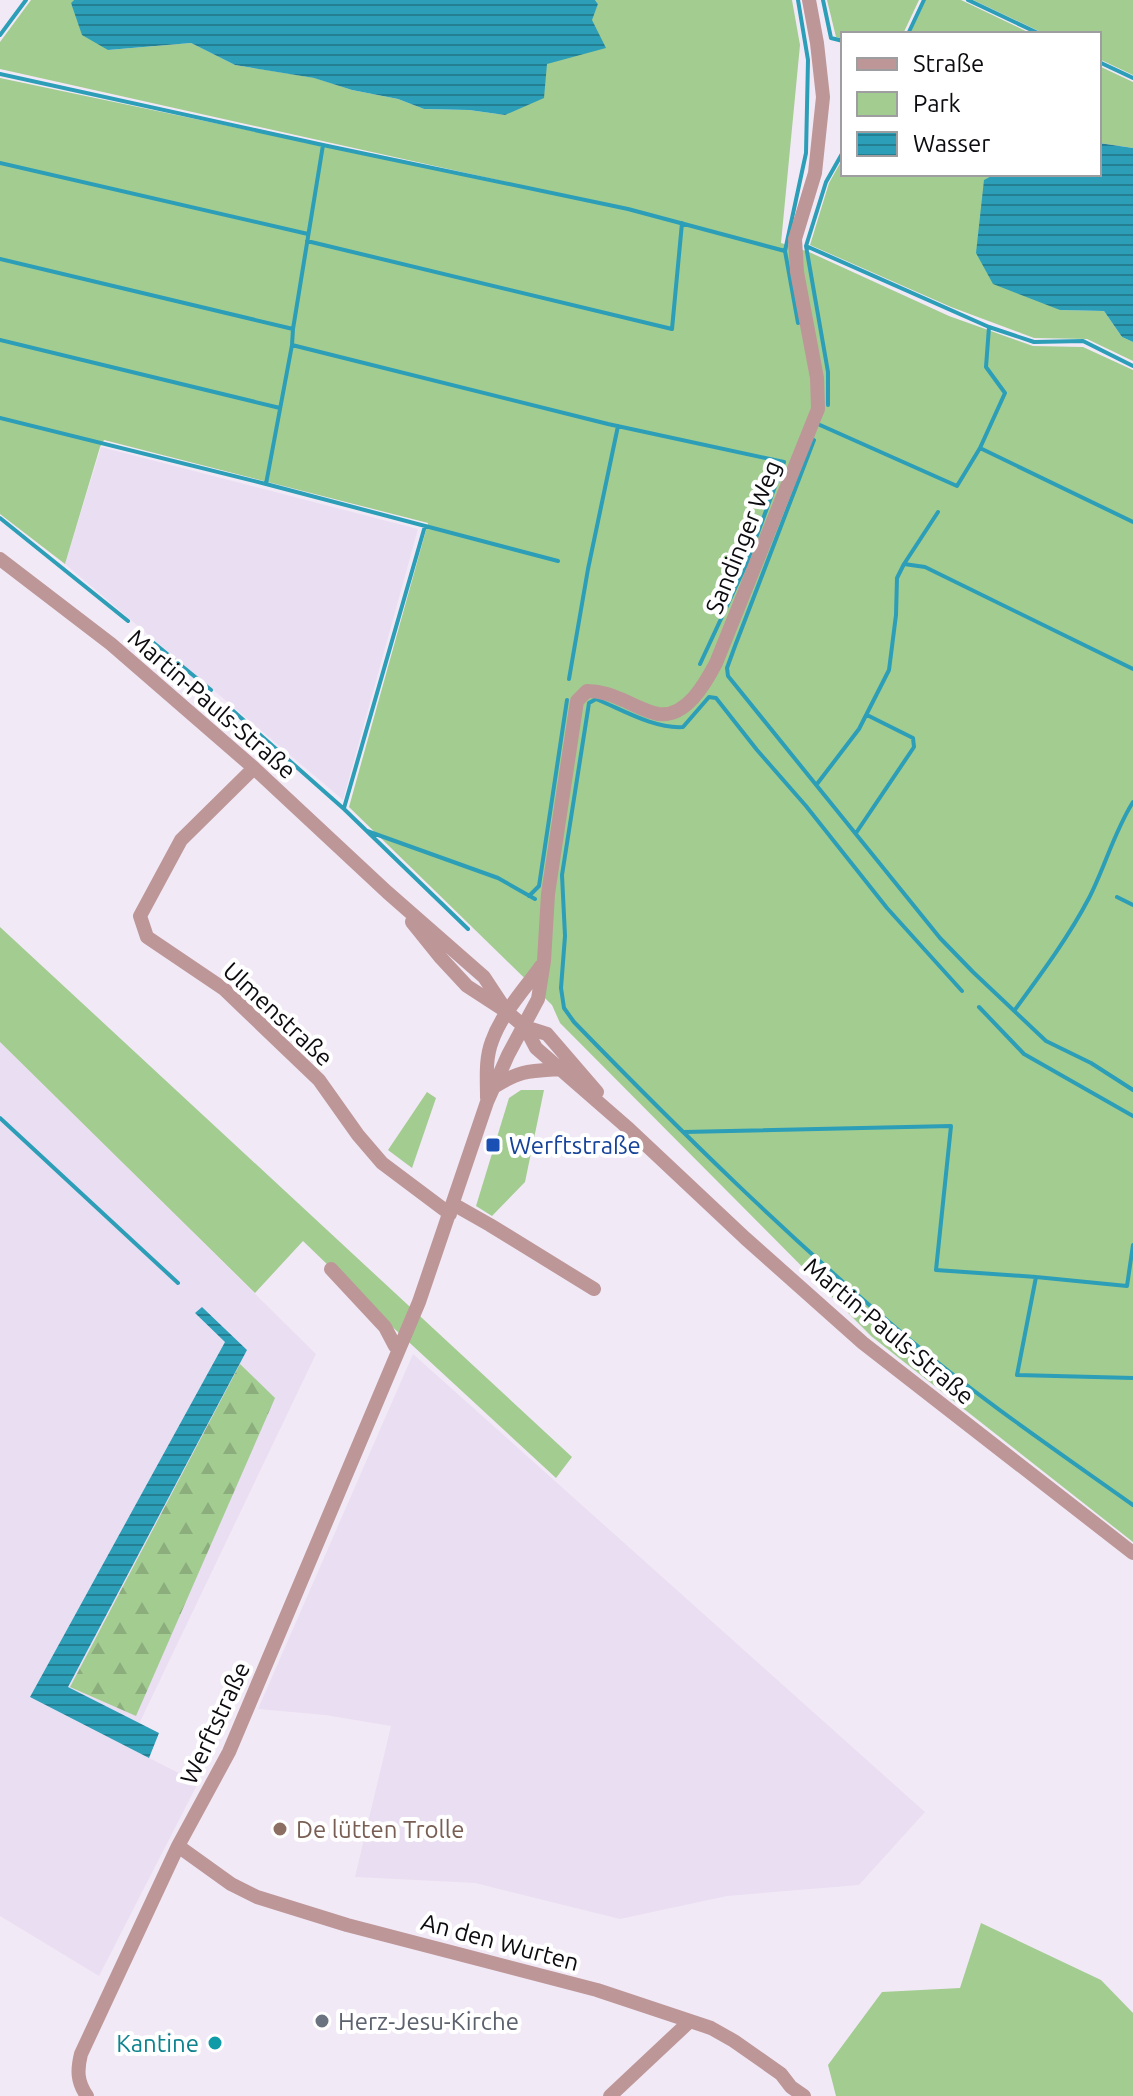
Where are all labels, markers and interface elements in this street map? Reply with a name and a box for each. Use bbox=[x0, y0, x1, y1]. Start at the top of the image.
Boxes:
legend bbox=[841, 32, 1101, 176]
text: Straße bbox=[913, 50, 984, 77]
text: Park bbox=[913, 90, 961, 117]
text: Wasser bbox=[913, 130, 990, 157]
street label: Sandinger Weg bbox=[700, 456, 786, 618]
street label: Martin-Pauls-Straße bbox=[123, 624, 301, 784]
street label: Ulmenstraße bbox=[218, 957, 338, 1071]
place label: Werftstraße bbox=[509, 1132, 641, 1159]
marker: Werftstraße bbox=[484, 1136, 502, 1154]
street label: Martin-Pauls-Straße bbox=[799, 1252, 979, 1410]
street label: Werftstraße bbox=[175, 1658, 255, 1788]
place label: De lütten Trolle bbox=[296, 1816, 464, 1843]
marker: De lütten Trolle bbox=[271, 1820, 289, 1838]
street label: An den Wurten bbox=[418, 1908, 582, 1976]
place label: Herz-Jesu-Kirche bbox=[338, 2008, 519, 2035]
marker: Herz-Jesu-Kirche bbox=[313, 2012, 331, 2030]
place label: Kantine bbox=[116, 2030, 199, 2057]
marker: Kantine bbox=[206, 2034, 224, 2052]

